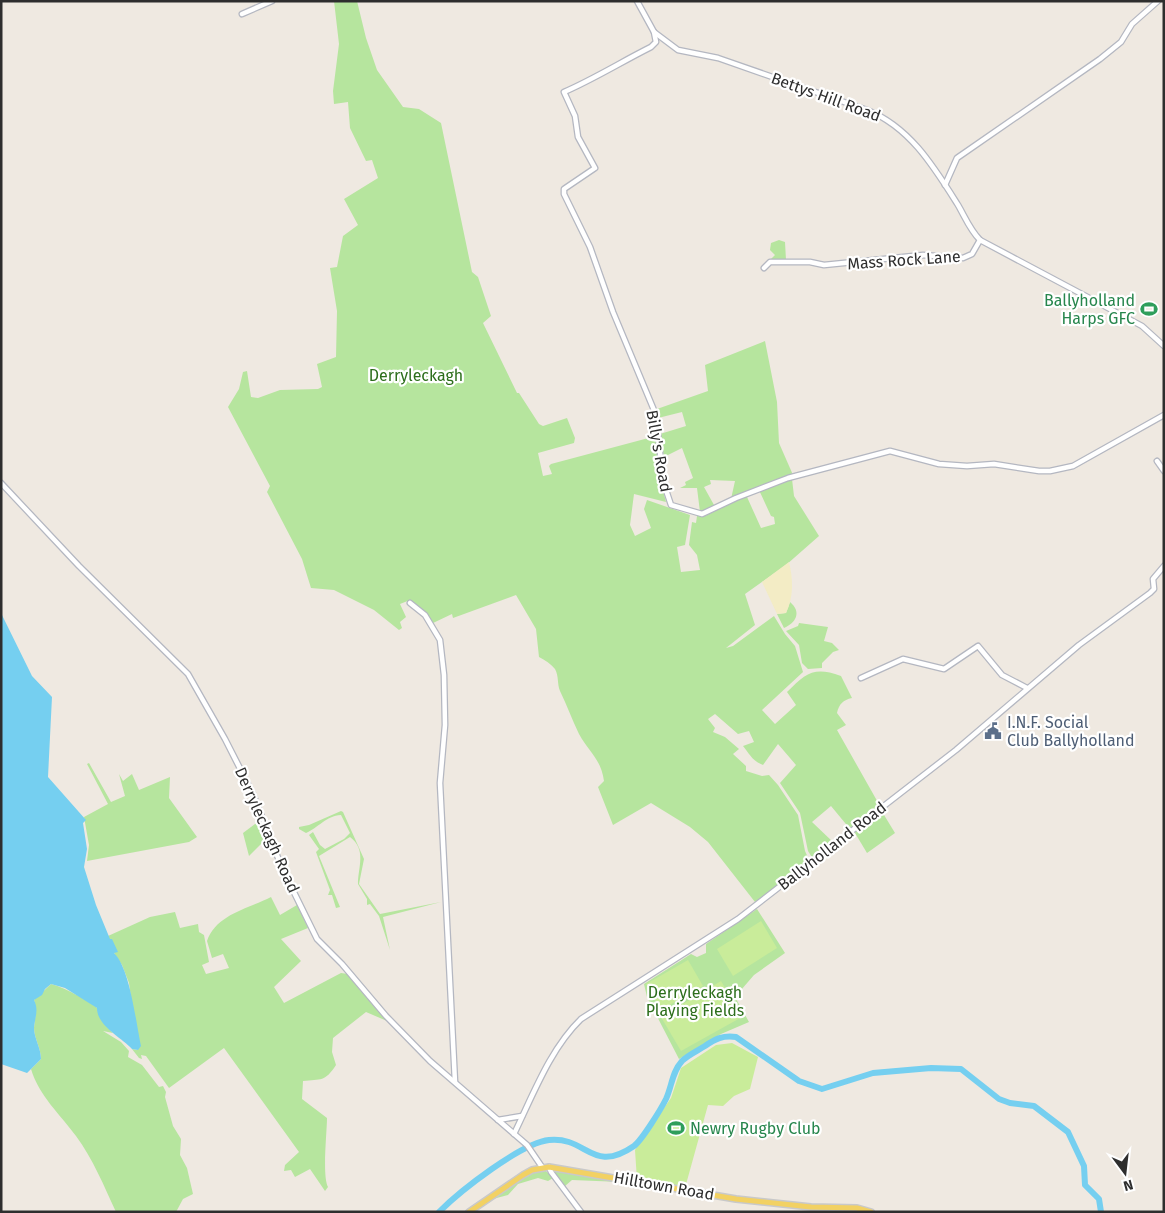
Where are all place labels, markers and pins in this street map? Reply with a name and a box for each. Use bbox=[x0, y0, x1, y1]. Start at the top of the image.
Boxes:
place label: Ballyholland Harps GFC bbox=[1044, 291, 1135, 328]
sports icon: Ballyholland Harps GFC bbox=[1139, 299, 1159, 319]
place label: I.N.F. Social Club Ballyholland bbox=[1007, 713, 1135, 750]
public building icon: I.N.F. Social Club Ballyholland bbox=[983, 721, 1003, 741]
sports icon: Newry Rugby Club bbox=[666, 1118, 686, 1138]
place label: Newry Rugby Club bbox=[690, 1119, 821, 1138]

